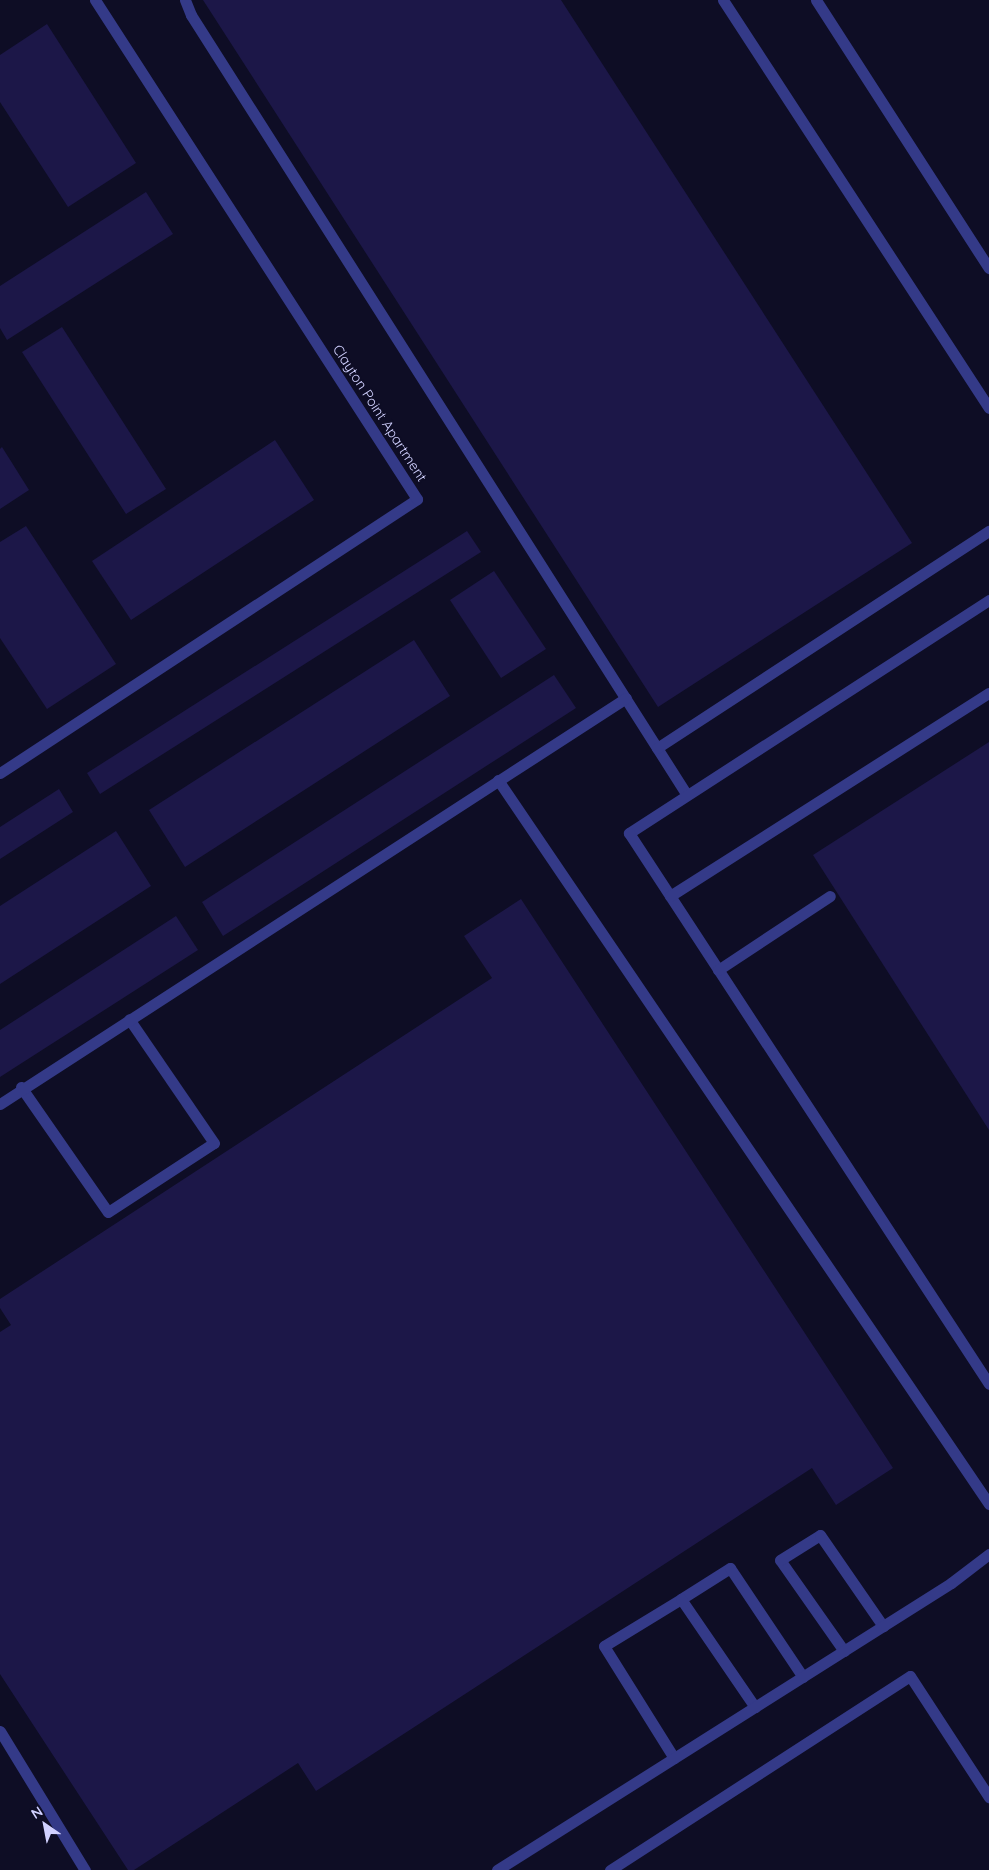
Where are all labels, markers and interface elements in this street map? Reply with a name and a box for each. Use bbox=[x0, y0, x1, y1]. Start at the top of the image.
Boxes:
street label: Clayton Point Apartment bbox=[329, 341, 431, 485]
north arrow bbox=[20, 1800, 70, 1850]
text: N bbox=[28, 1802, 46, 1823]

